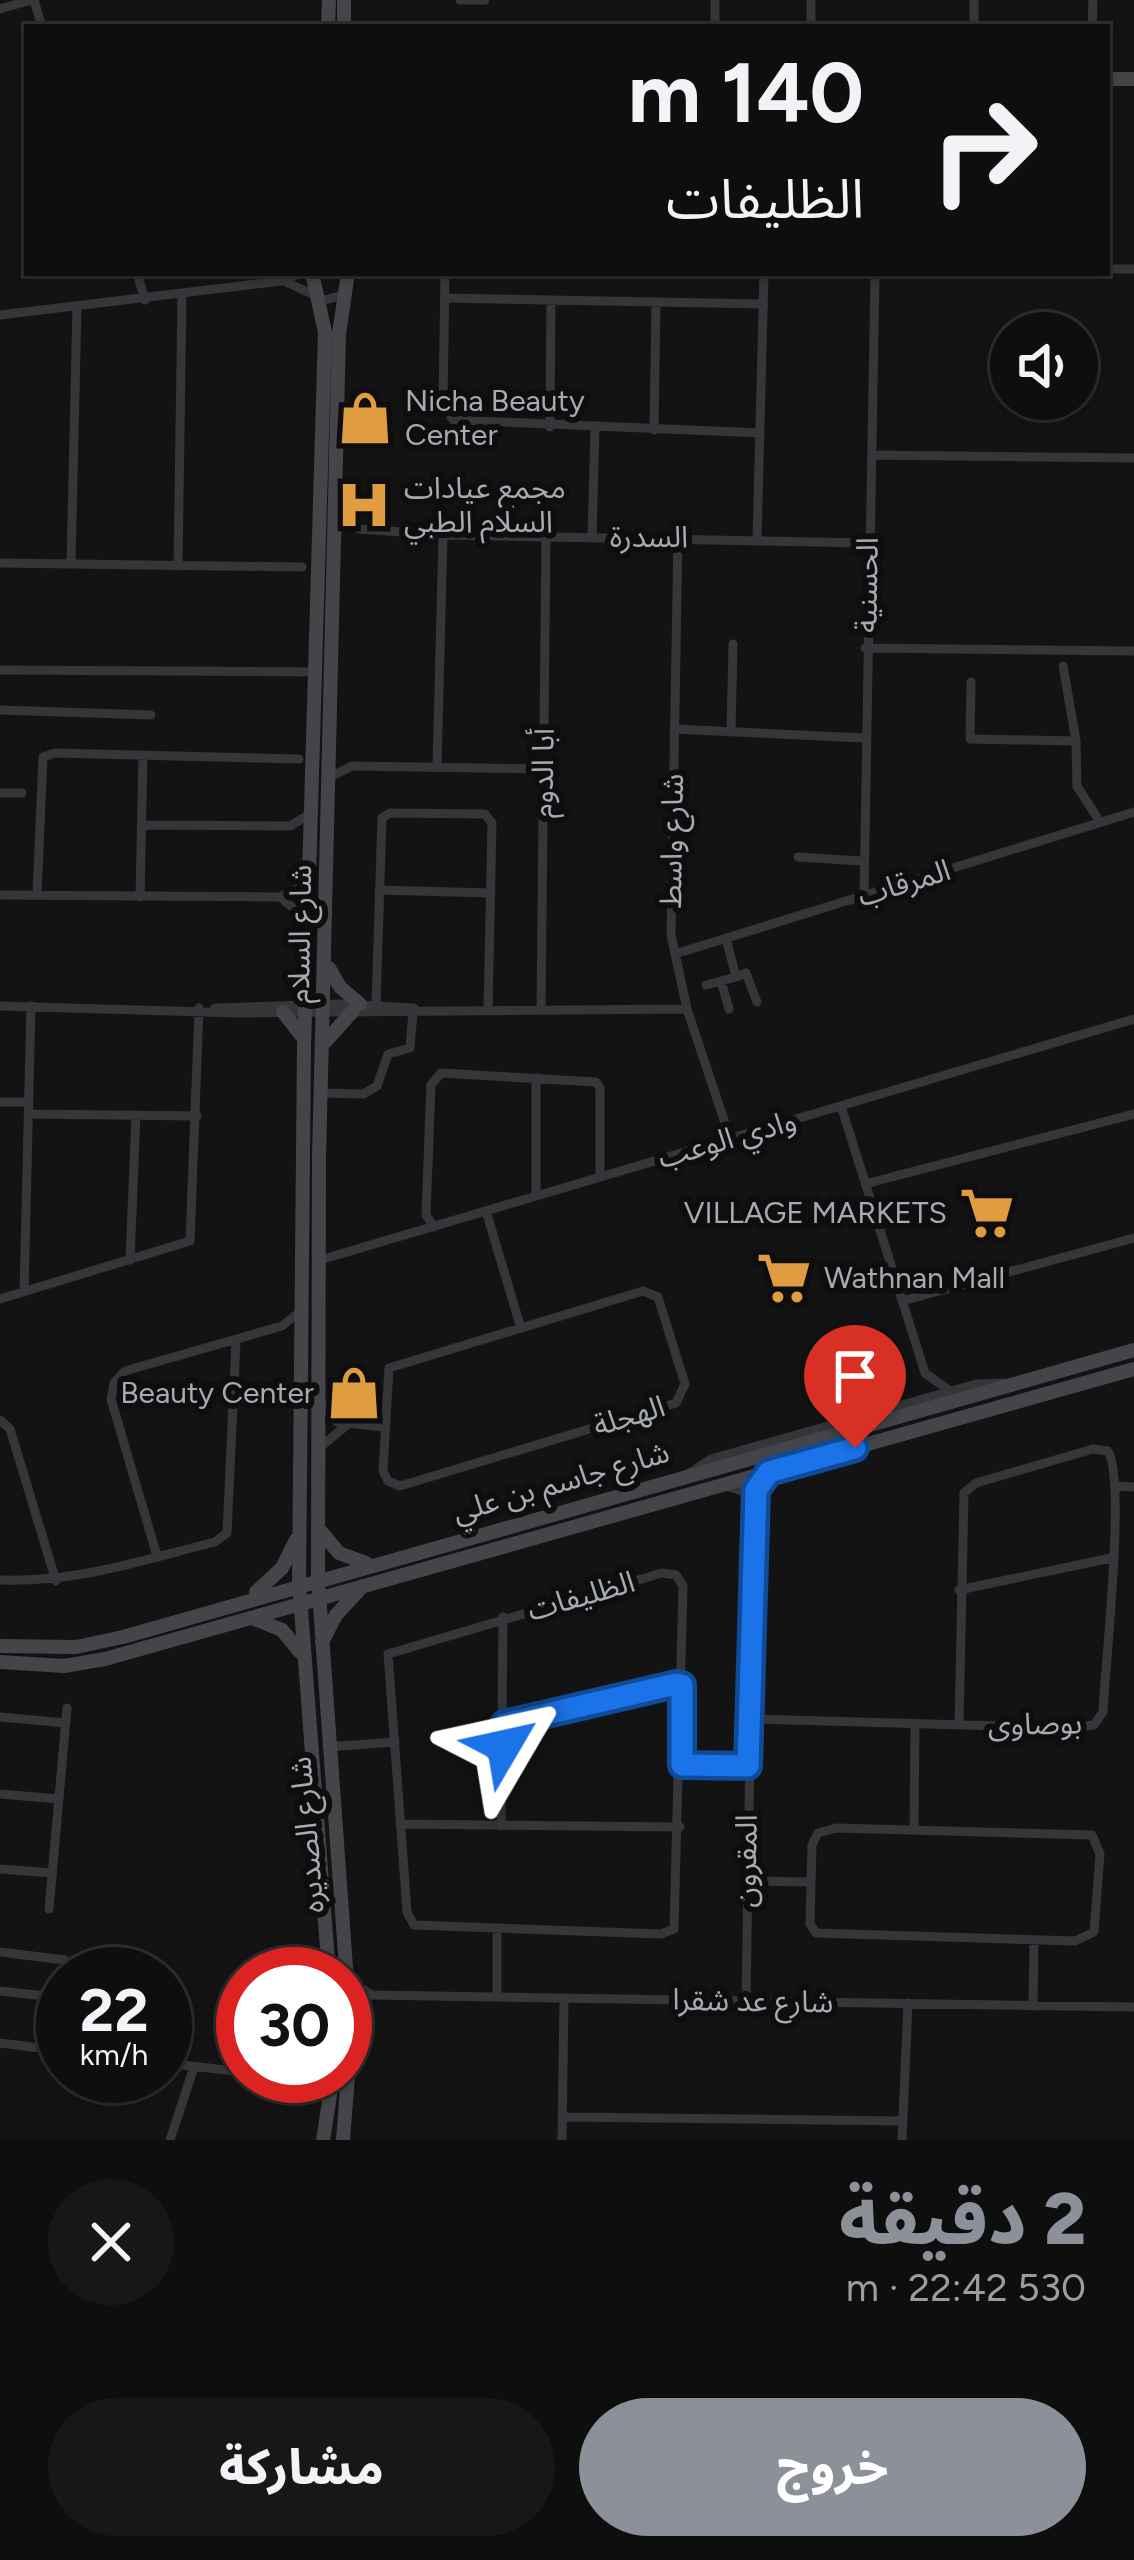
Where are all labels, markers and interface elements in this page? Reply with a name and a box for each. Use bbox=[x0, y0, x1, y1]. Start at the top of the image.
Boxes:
text: 140 m bbox=[628, 42, 864, 143]
icon: right bbox=[906, 72, 1062, 228]
text: الظليفات bbox=[666, 167, 864, 232]
map controls bbox=[990, 312, 1098, 420]
button: sound bbox=[990, 312, 1098, 420]
place label: Nicha Beauty Center bbox=[405, 382, 585, 453]
shop icon: Nicha Beauty Center bbox=[336, 389, 394, 447]
place label: مجمع عيادات السلام الطبي bbox=[404, 469, 566, 545]
hospital icon: مجمع عيادات السلام الطبي bbox=[335, 476, 393, 534]
street label: السدرة bbox=[610, 518, 688, 555]
street label: الحسنية bbox=[847, 537, 886, 633]
street label: أبا الدوم bbox=[523, 728, 566, 818]
street label: شارع واسط bbox=[652, 773, 695, 909]
street label: المرقاب bbox=[853, 851, 955, 914]
street label: شارع السلام bbox=[280, 864, 323, 1004]
street label: وادي الوعب bbox=[653, 1101, 802, 1181]
supermarket icon: VILLAGE MARKETS bbox=[958, 1184, 1016, 1242]
place label: VILLAGE MARKETS bbox=[684, 1194, 947, 1231]
supermarket icon: Wathnan Mall bbox=[755, 1249, 813, 1307]
place label: Wathnan Mall bbox=[824, 1259, 1005, 1296]
pin bbox=[804, 1325, 906, 1448]
icon: arrive bbox=[822, 1343, 888, 1409]
shop icon: Beauty Center bbox=[325, 1364, 383, 1422]
place label: Beauty Center bbox=[120, 1374, 314, 1411]
street label: الهجلة bbox=[589, 1387, 669, 1444]
street label: شارع جاسم بن علي bbox=[448, 1433, 675, 1535]
street label: الظليفات bbox=[523, 1563, 639, 1628]
position arrow bbox=[441, 1683, 567, 1809]
street label: بوصاوى bbox=[988, 1704, 1082, 1743]
street label: شارع الصديره bbox=[281, 1755, 336, 1915]
street label: المقرون bbox=[726, 1814, 765, 1908]
speed limit sign: 30 bbox=[216, 1947, 372, 2103]
text: 22 bbox=[79, 1974, 149, 2046]
street label: شارع عد شقرا bbox=[672, 1981, 834, 2024]
text: km/h bbox=[80, 2036, 148, 2073]
text: 2 دقيقة bbox=[839, 2176, 1086, 2262]
button: close bbox=[48, 2179, 174, 2305]
text: 530 m · 22:42 bbox=[846, 2264, 1086, 2311]
button: مشاركة bbox=[48, 2398, 555, 2536]
button: خروج bbox=[579, 2398, 1086, 2536]

